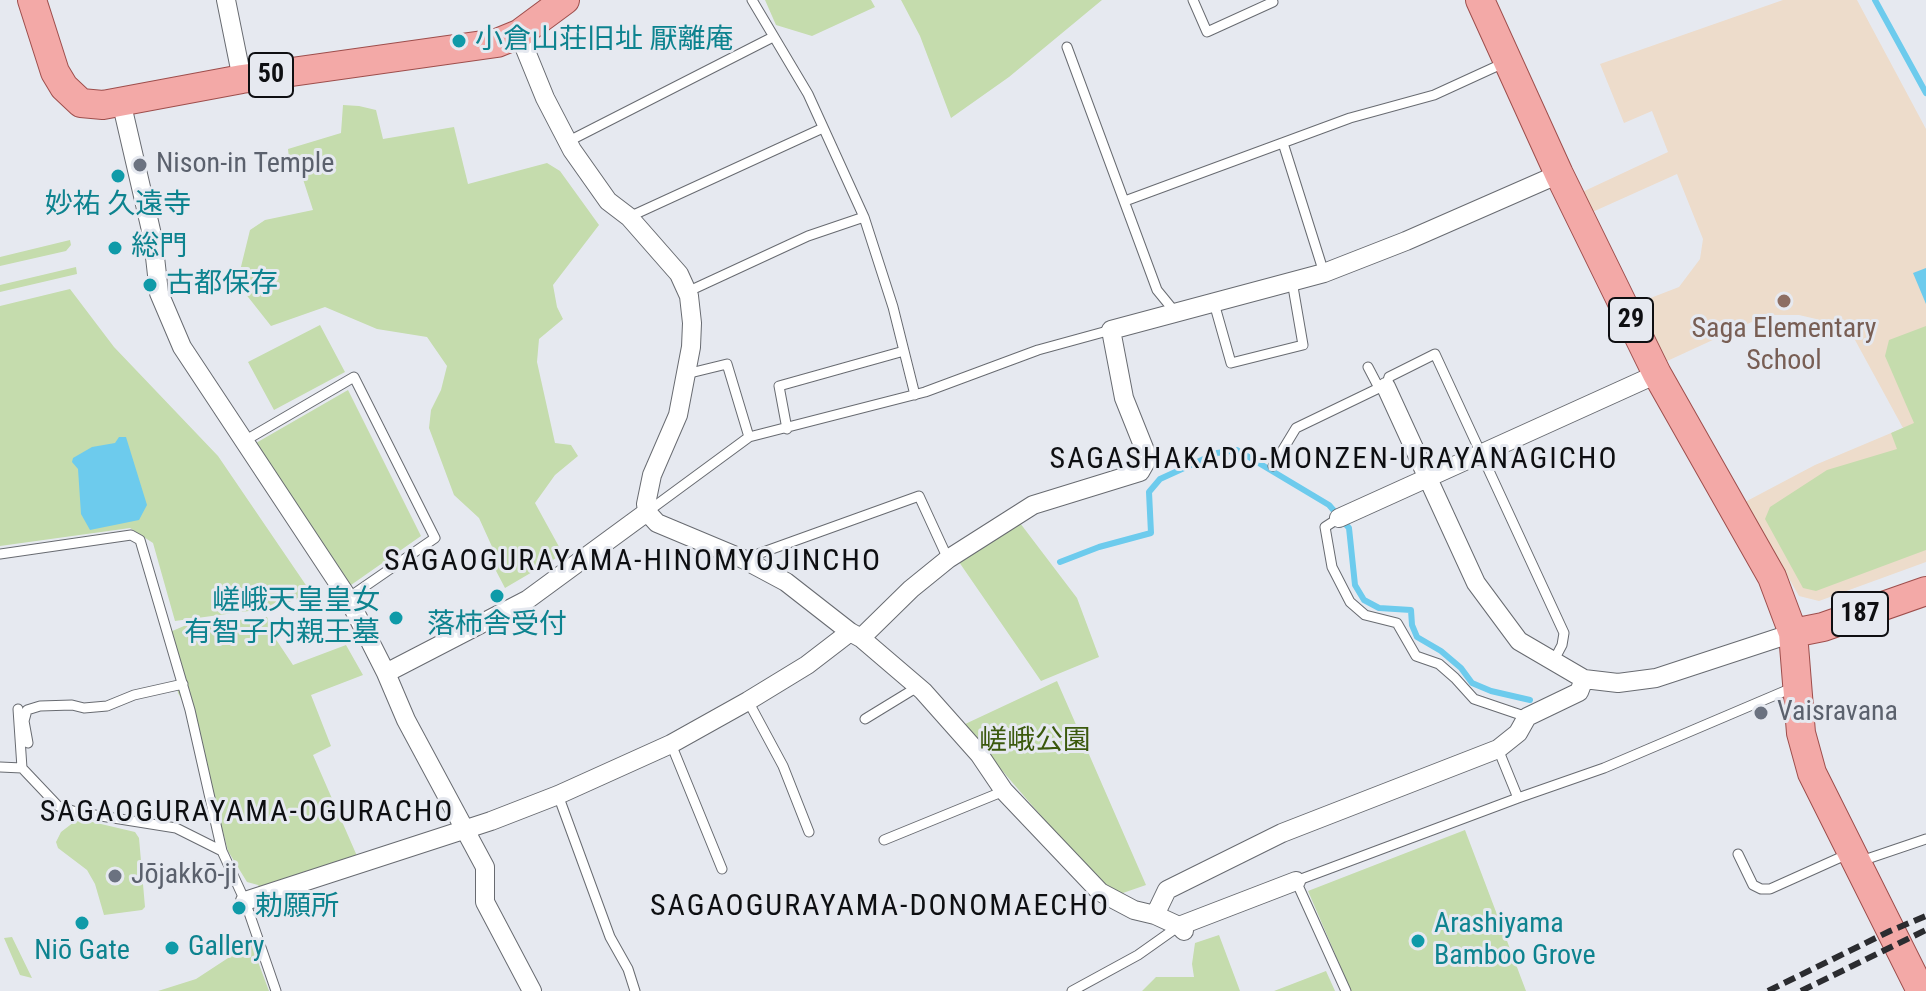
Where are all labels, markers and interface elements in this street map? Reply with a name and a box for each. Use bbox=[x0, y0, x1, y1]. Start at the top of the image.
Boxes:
place label: 小倉山荘旧址 厭離庵 bbox=[475, 24, 733, 58]
marker: 小倉山荘旧址 厭離庵 bbox=[450, 32, 468, 50]
road number: 50 bbox=[249, 53, 293, 97]
place label: Nison-in Temple bbox=[156, 148, 334, 182]
marker: Nison-in Temple bbox=[131, 156, 149, 174]
marker: 妙祐 久遠寺 bbox=[109, 167, 127, 185]
place label: 妙祐 久遠寺 bbox=[45, 189, 191, 223]
place label: 総門 bbox=[131, 231, 187, 265]
marker: 総門 bbox=[106, 239, 124, 257]
place label: 古都保存 bbox=[166, 268, 278, 302]
marker: 古都保存 bbox=[141, 276, 159, 294]
marker: Saga Elementary School bbox=[1775, 292, 1793, 310]
road number: 29 bbox=[1609, 298, 1653, 342]
place label: Saga Elementary School bbox=[1692, 313, 1876, 379]
district label: SAGASHAKADO-MONZEN-URAYANAGICHO bbox=[1050, 442, 1618, 478]
district label: SAGAOGURAYAMA-HINOMYOJINCHO bbox=[384, 544, 882, 580]
place label: 嵯峨天皇皇女 有智子内親王墓 bbox=[184, 585, 380, 651]
marker: 落柿舎受付 bbox=[488, 587, 506, 605]
road number: 187 bbox=[1832, 592, 1888, 636]
marker: 嵯峨天皇皇女 有智子内親王墓 bbox=[387, 609, 405, 627]
place label: 落柿舎受付 bbox=[427, 609, 567, 643]
place label: Vaisravana bbox=[1777, 696, 1898, 730]
marker: Vaisravana bbox=[1752, 704, 1770, 722]
park label: 嵯峨公園 bbox=[979, 725, 1091, 759]
district label: SAGAOGURAYAMA-OGURACHO bbox=[40, 795, 454, 831]
place label: Jōjakkō-ji bbox=[131, 859, 237, 893]
marker: Jōjakkō-ji bbox=[106, 867, 124, 885]
district label: SAGAOGURAYAMA-DONOMAECHO bbox=[650, 889, 1110, 925]
place label: 勅願所 bbox=[255, 891, 339, 925]
marker: 勅願所 bbox=[230, 899, 248, 917]
place label: Arashiyama Bamboo Grove bbox=[1434, 908, 1596, 974]
marker: Niō Gate bbox=[73, 914, 91, 932]
place label: Gallery bbox=[188, 931, 264, 965]
marker: Arashiyama Bamboo Grove bbox=[1409, 932, 1427, 950]
place label: Niō Gate bbox=[34, 935, 130, 969]
marker: Gallery bbox=[163, 939, 181, 957]

